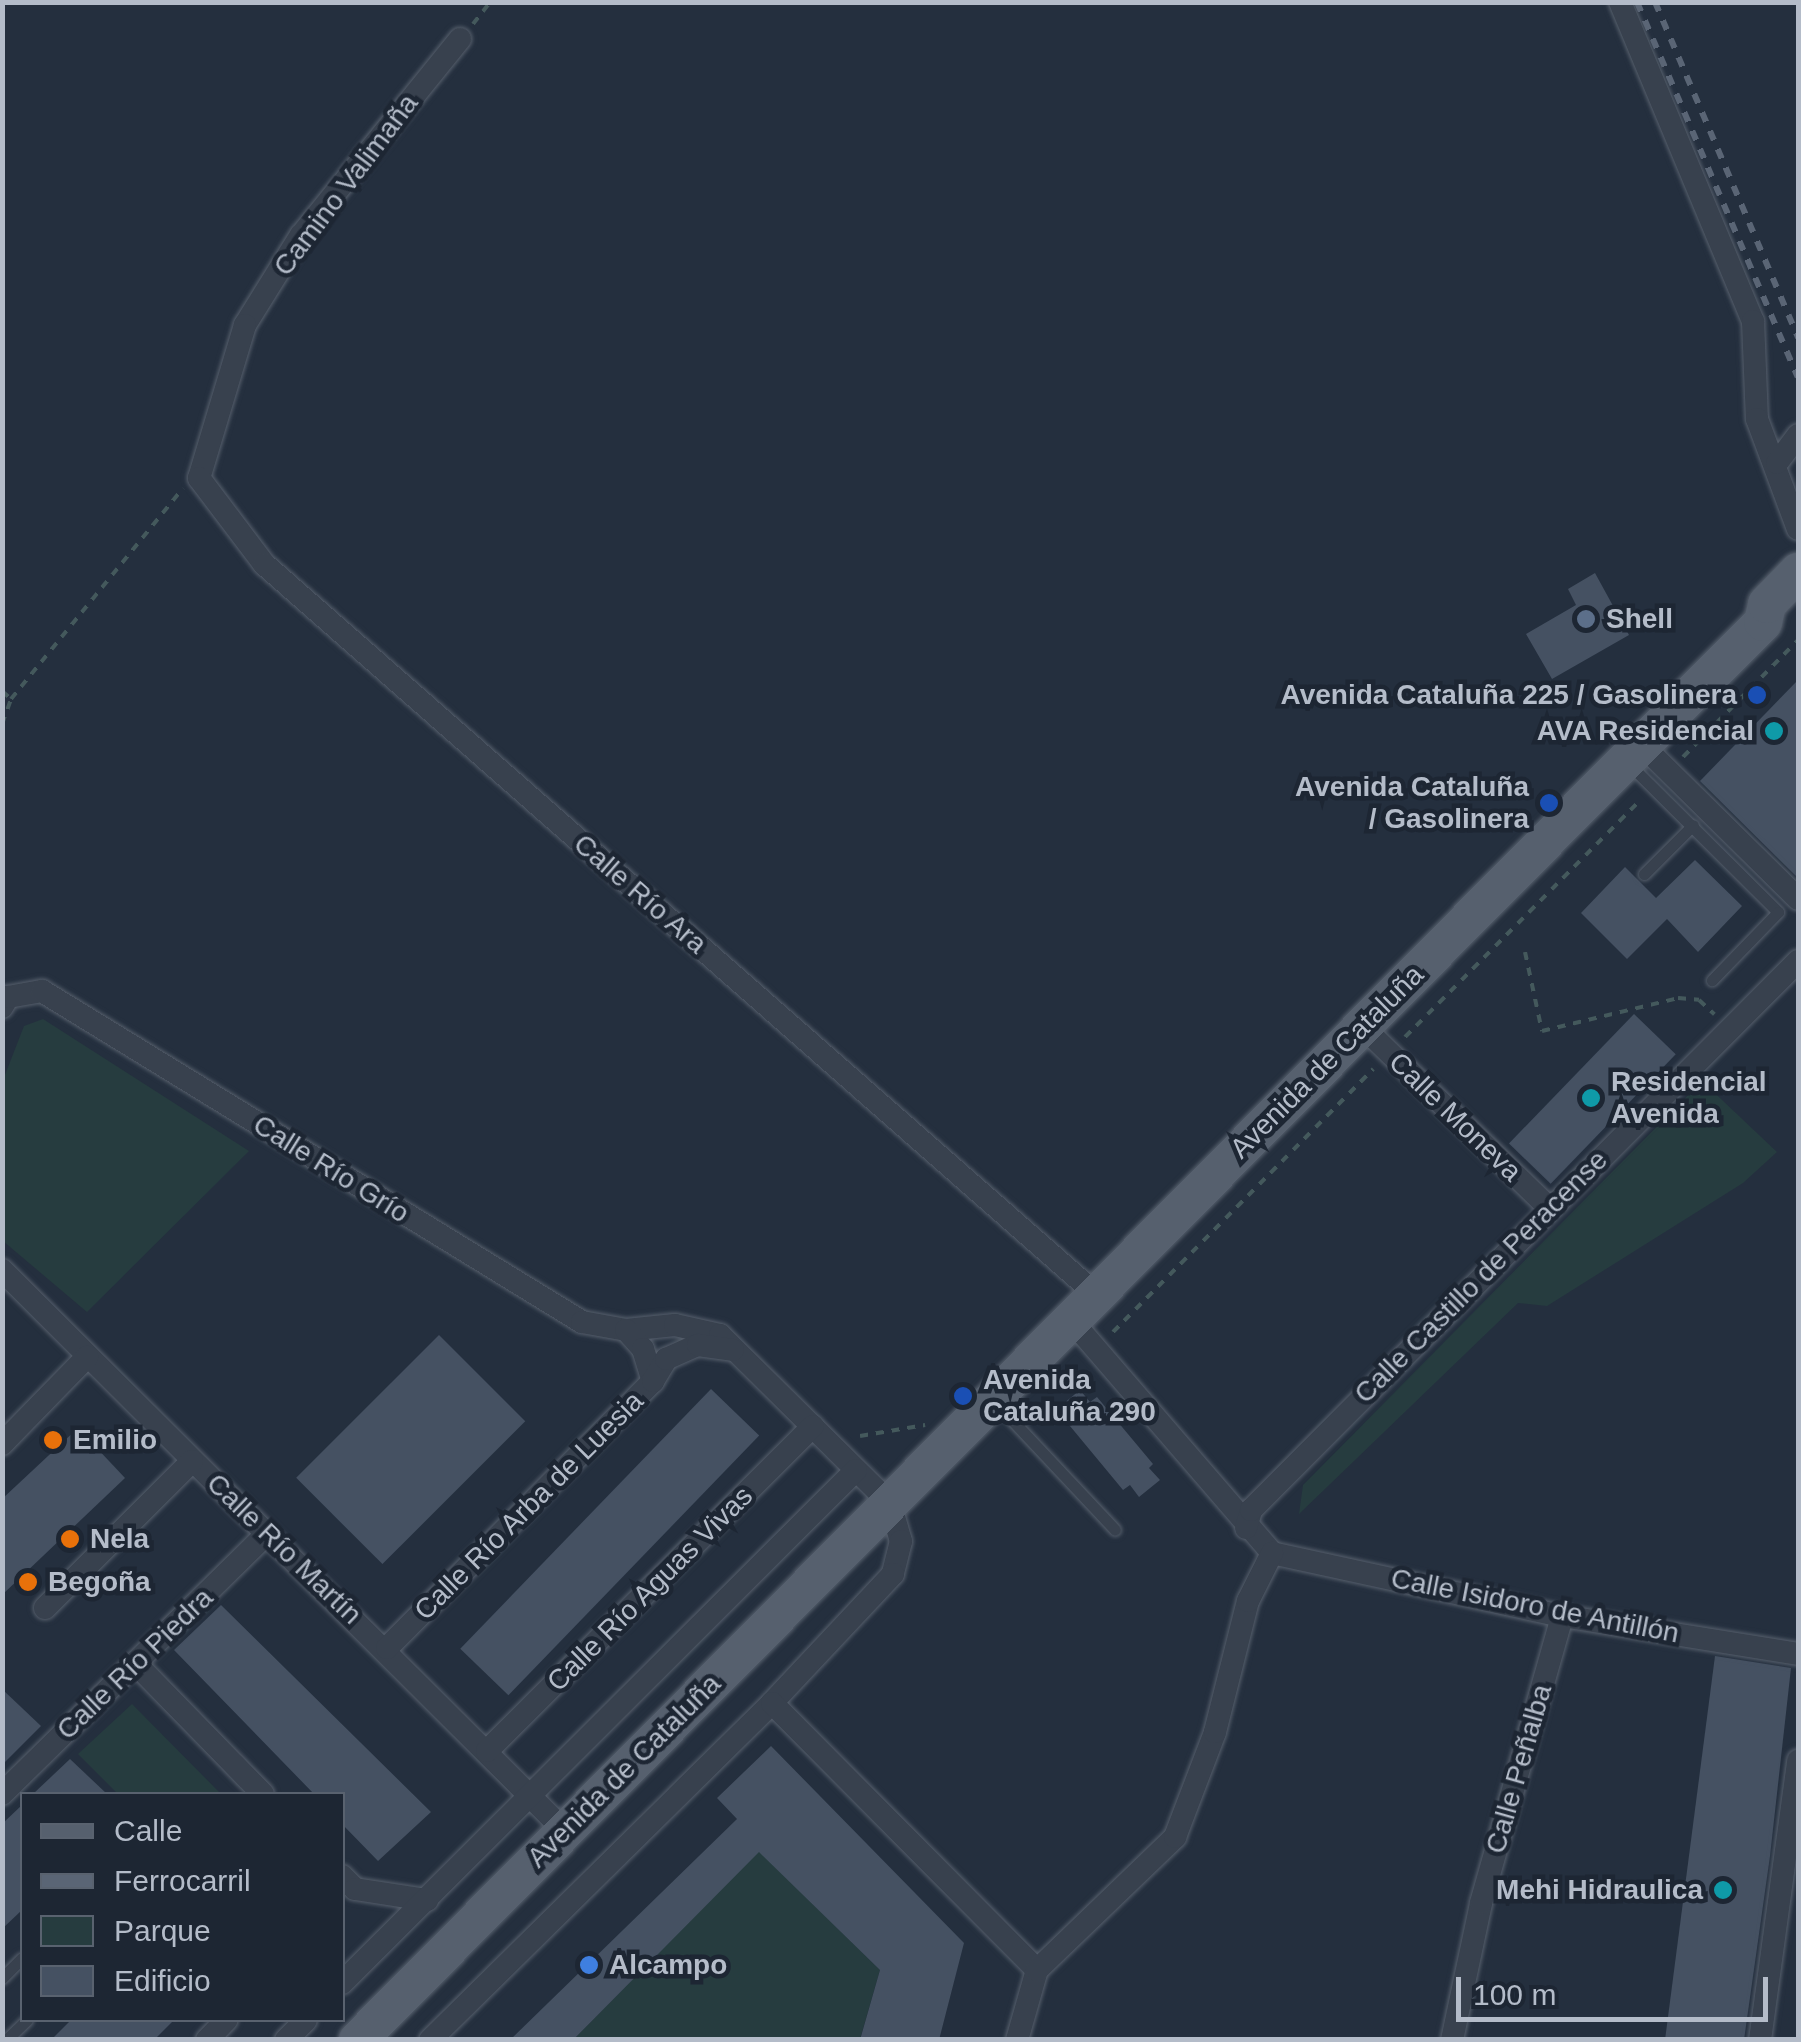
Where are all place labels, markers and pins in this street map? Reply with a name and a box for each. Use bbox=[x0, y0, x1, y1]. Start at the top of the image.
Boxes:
place label: Shell bbox=[1606, 602, 1673, 636]
marker: Shell bbox=[1575, 608, 1597, 630]
place label: Avenida Cataluña 225 / Gasolinera bbox=[1281, 678, 1737, 712]
marker: Avenida Cataluña 225 / Gasolinera bbox=[1746, 684, 1768, 706]
place label: AVA Residencial bbox=[1536, 714, 1754, 748]
marker: AVA Residencial bbox=[1763, 720, 1785, 742]
place label: Avenida Cataluña / Gasolinera bbox=[1295, 770, 1529, 836]
marker: Avenida Cataluña / Gasolinera bbox=[1538, 792, 1560, 814]
place label: Residencial Avenida bbox=[1611, 1065, 1767, 1131]
marker: Residencial Avenida bbox=[1580, 1087, 1602, 1109]
place label: Avenida Cataluña 290 bbox=[983, 1363, 1156, 1429]
marker: Avenida Cataluña 290 bbox=[952, 1385, 974, 1407]
place label: Emilio bbox=[73, 1423, 157, 1457]
marker: Emilio bbox=[42, 1429, 64, 1451]
place label: Nela bbox=[90, 1522, 149, 1556]
marker: Nela bbox=[59, 1528, 81, 1550]
place label: Begoña bbox=[48, 1565, 151, 1599]
marker: Begoña bbox=[17, 1571, 39, 1593]
place label: Mehi Hidraulica bbox=[1496, 1873, 1703, 1907]
marker: Mehi Hidraulica bbox=[1712, 1879, 1734, 1901]
place label: Alcampo bbox=[609, 1948, 727, 1982]
marker: Alcampo bbox=[578, 1954, 600, 1976]

